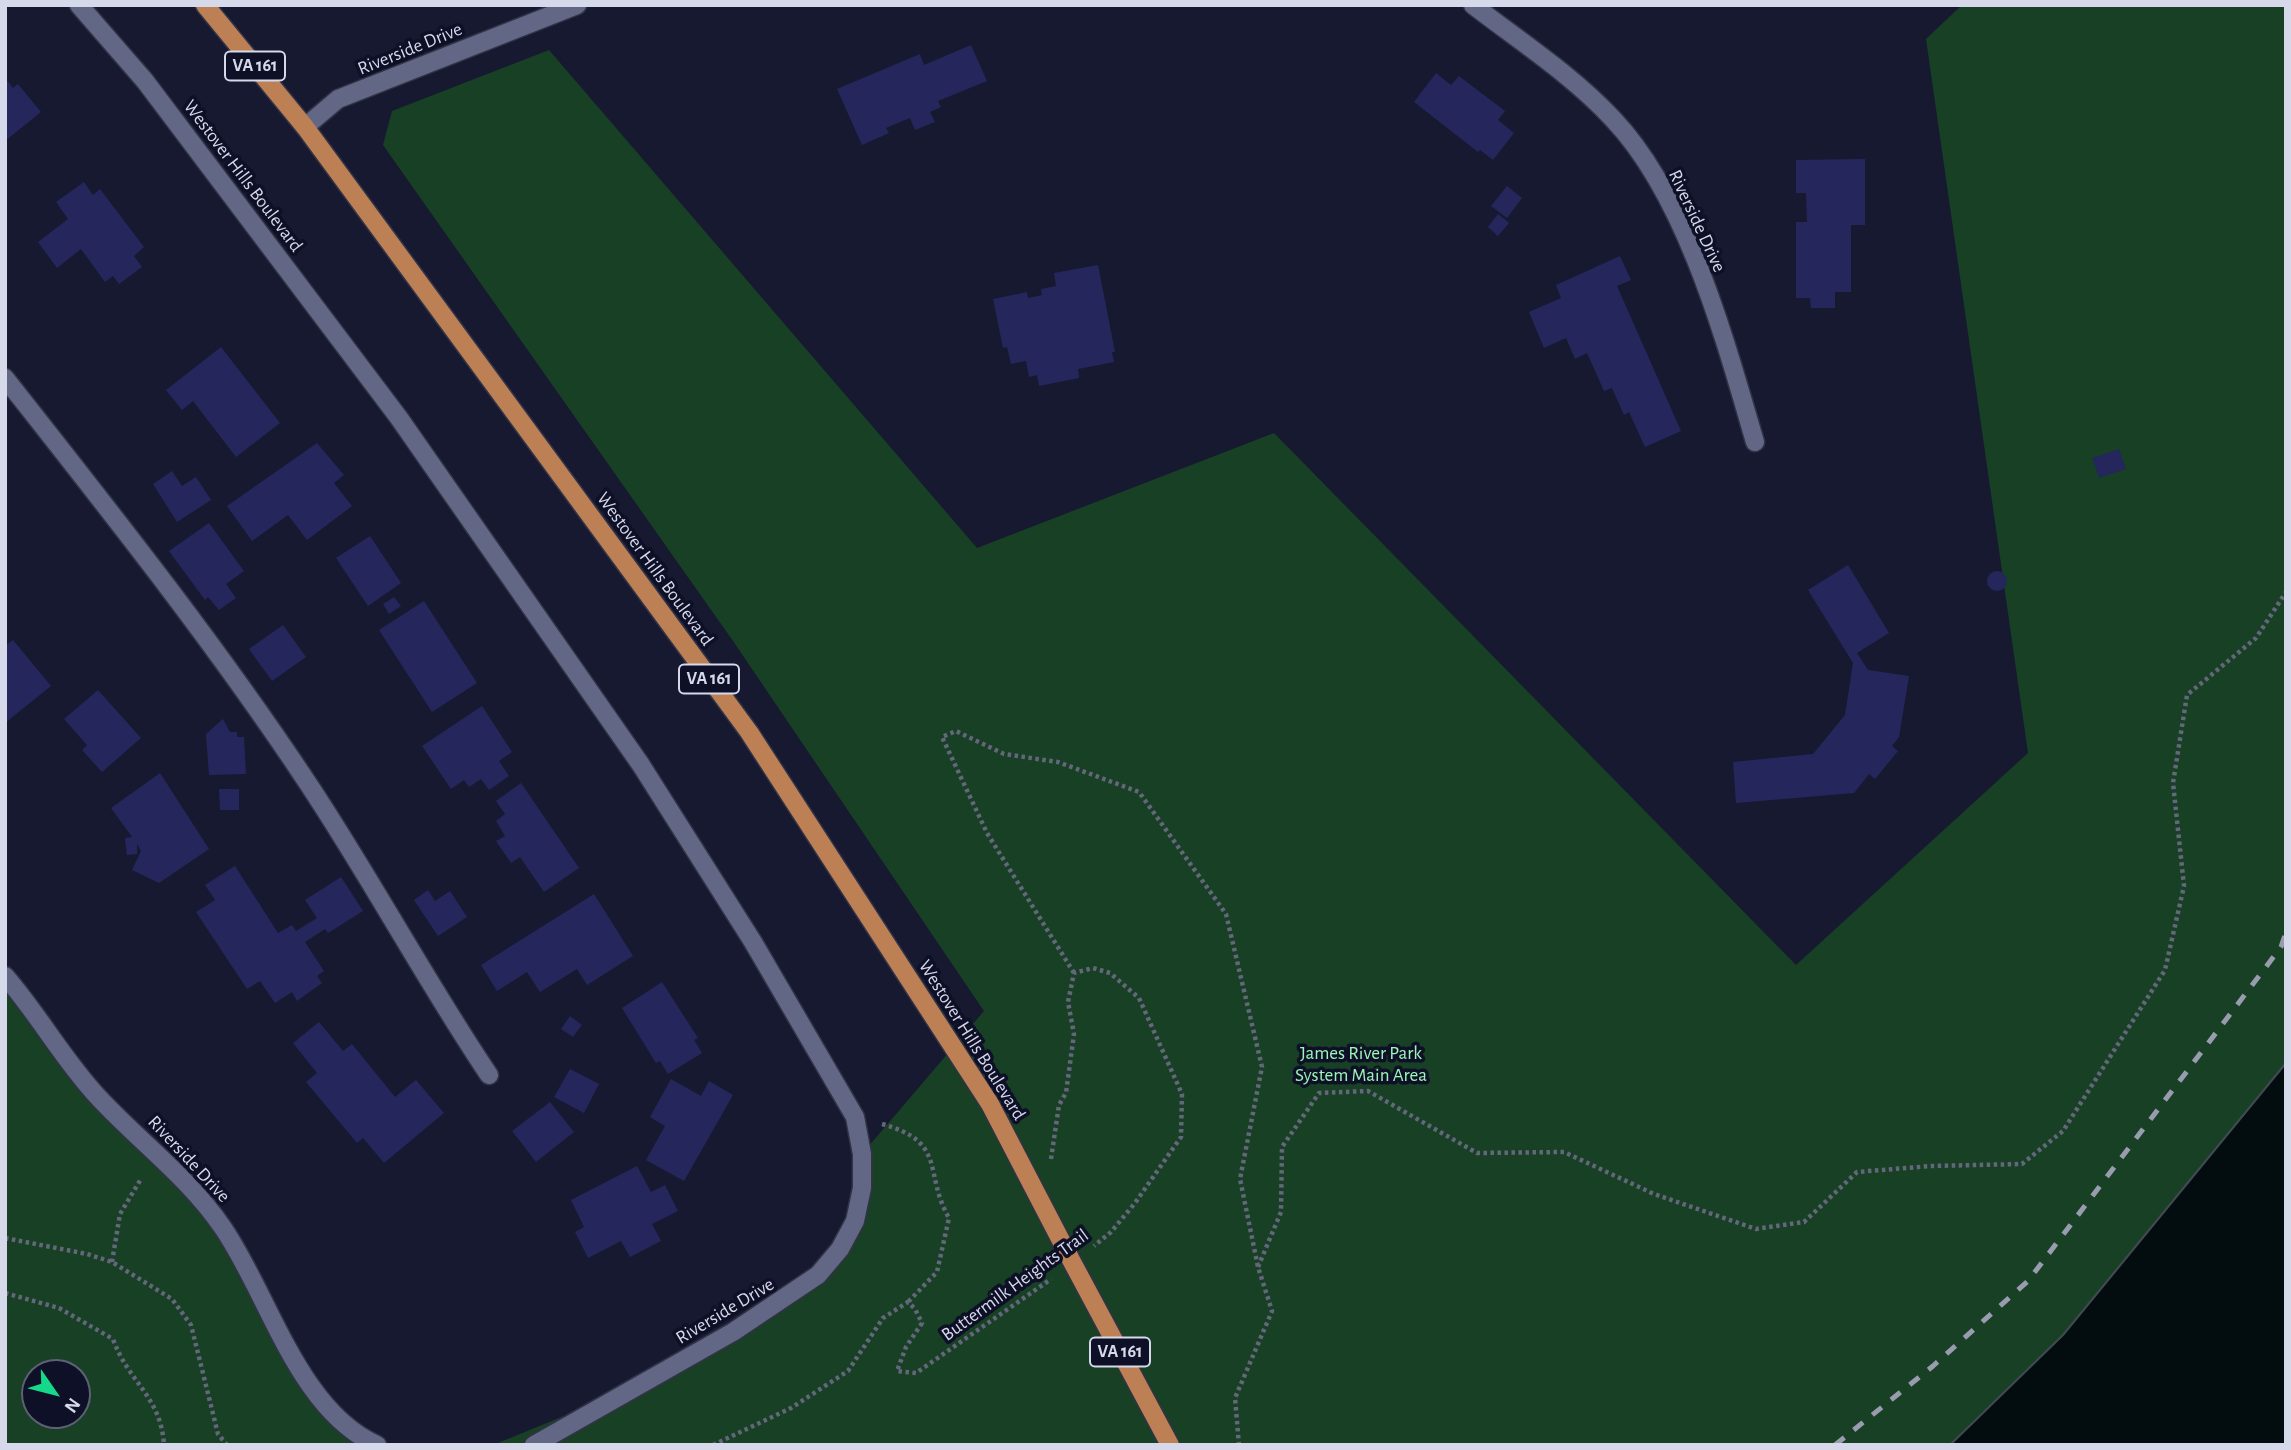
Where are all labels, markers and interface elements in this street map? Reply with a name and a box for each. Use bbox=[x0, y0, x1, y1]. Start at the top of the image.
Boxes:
street label: Riverside Drive bbox=[354, 18, 466, 80]
road number: VA 161 bbox=[225, 52, 285, 80]
street label: Westover Hills Boulevard bbox=[178, 95, 308, 257]
street label: Riverside Drive bbox=[1663, 166, 1731, 276]
street label: Westover Hills Boulevard bbox=[592, 488, 718, 650]
road number: VA 161 bbox=[679, 664, 739, 694]
street label: Westover Hills Boulevard bbox=[913, 956, 1031, 1124]
park label: James River Park System Main Area bbox=[1295, 1042, 1427, 1086]
street label: Riverside Drive bbox=[143, 1111, 235, 1207]
street label: Buttermilk Heights Trail bbox=[937, 1224, 1093, 1346]
street label: Riverside Drive bbox=[672, 1273, 778, 1349]
road number: VA 161 bbox=[1090, 1338, 1150, 1366]
north arrow bbox=[21, 1359, 91, 1429]
text: N bbox=[60, 1394, 84, 1416]

